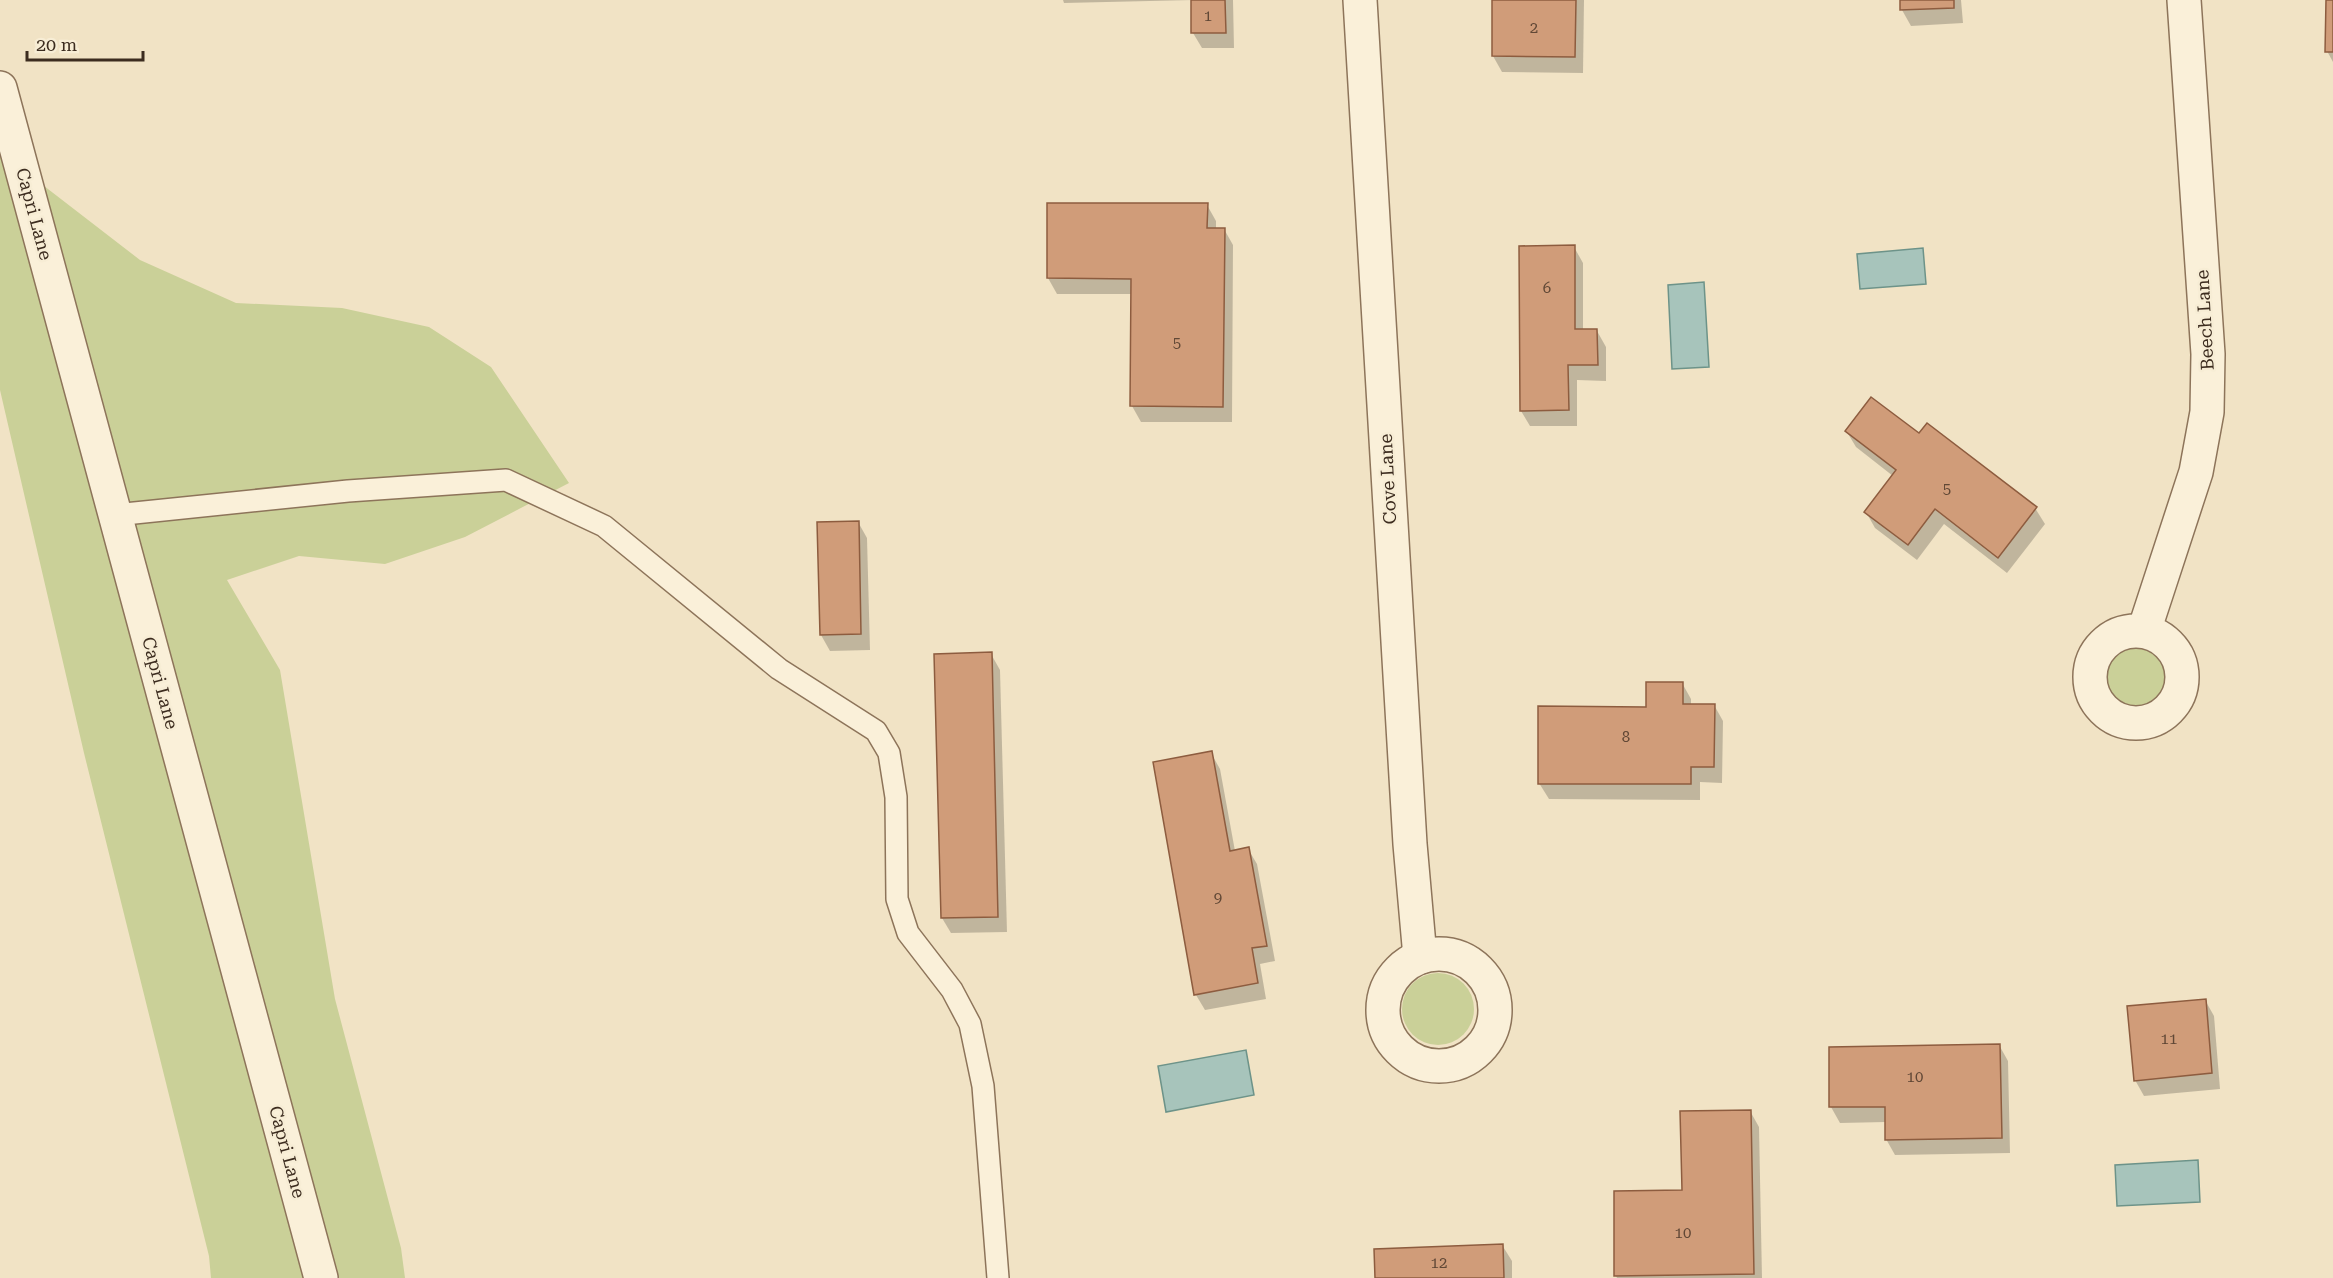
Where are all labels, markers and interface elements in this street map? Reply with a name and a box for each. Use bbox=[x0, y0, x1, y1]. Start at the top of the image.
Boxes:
house number: 1 bbox=[1204, 7, 1212, 25]
house number: 2 bbox=[1530, 19, 1538, 37]
scale bar bbox=[27, 24, 142, 62]
text: 20 m bbox=[36, 34, 77, 55]
street label: Capri Lane bbox=[12, 165, 57, 262]
street label: Beech Lane bbox=[2191, 269, 2218, 371]
house number: 6 bbox=[1543, 279, 1551, 297]
house number: 5 bbox=[1173, 334, 1181, 352]
street label: Cove Lane bbox=[1375, 433, 1400, 525]
house number: 5 bbox=[1943, 480, 1951, 498]
street label: Capri Lane bbox=[138, 634, 183, 731]
house number: 8 bbox=[1622, 728, 1630, 746]
house number: 9 bbox=[1214, 889, 1222, 907]
house number: 11 bbox=[2161, 1030, 2177, 1048]
house number: 10 bbox=[1907, 1068, 1923, 1086]
street label: Capri Lane bbox=[265, 1103, 310, 1200]
house number: 10 bbox=[1675, 1224, 1691, 1242]
house number: 12 bbox=[1431, 1254, 1447, 1272]

